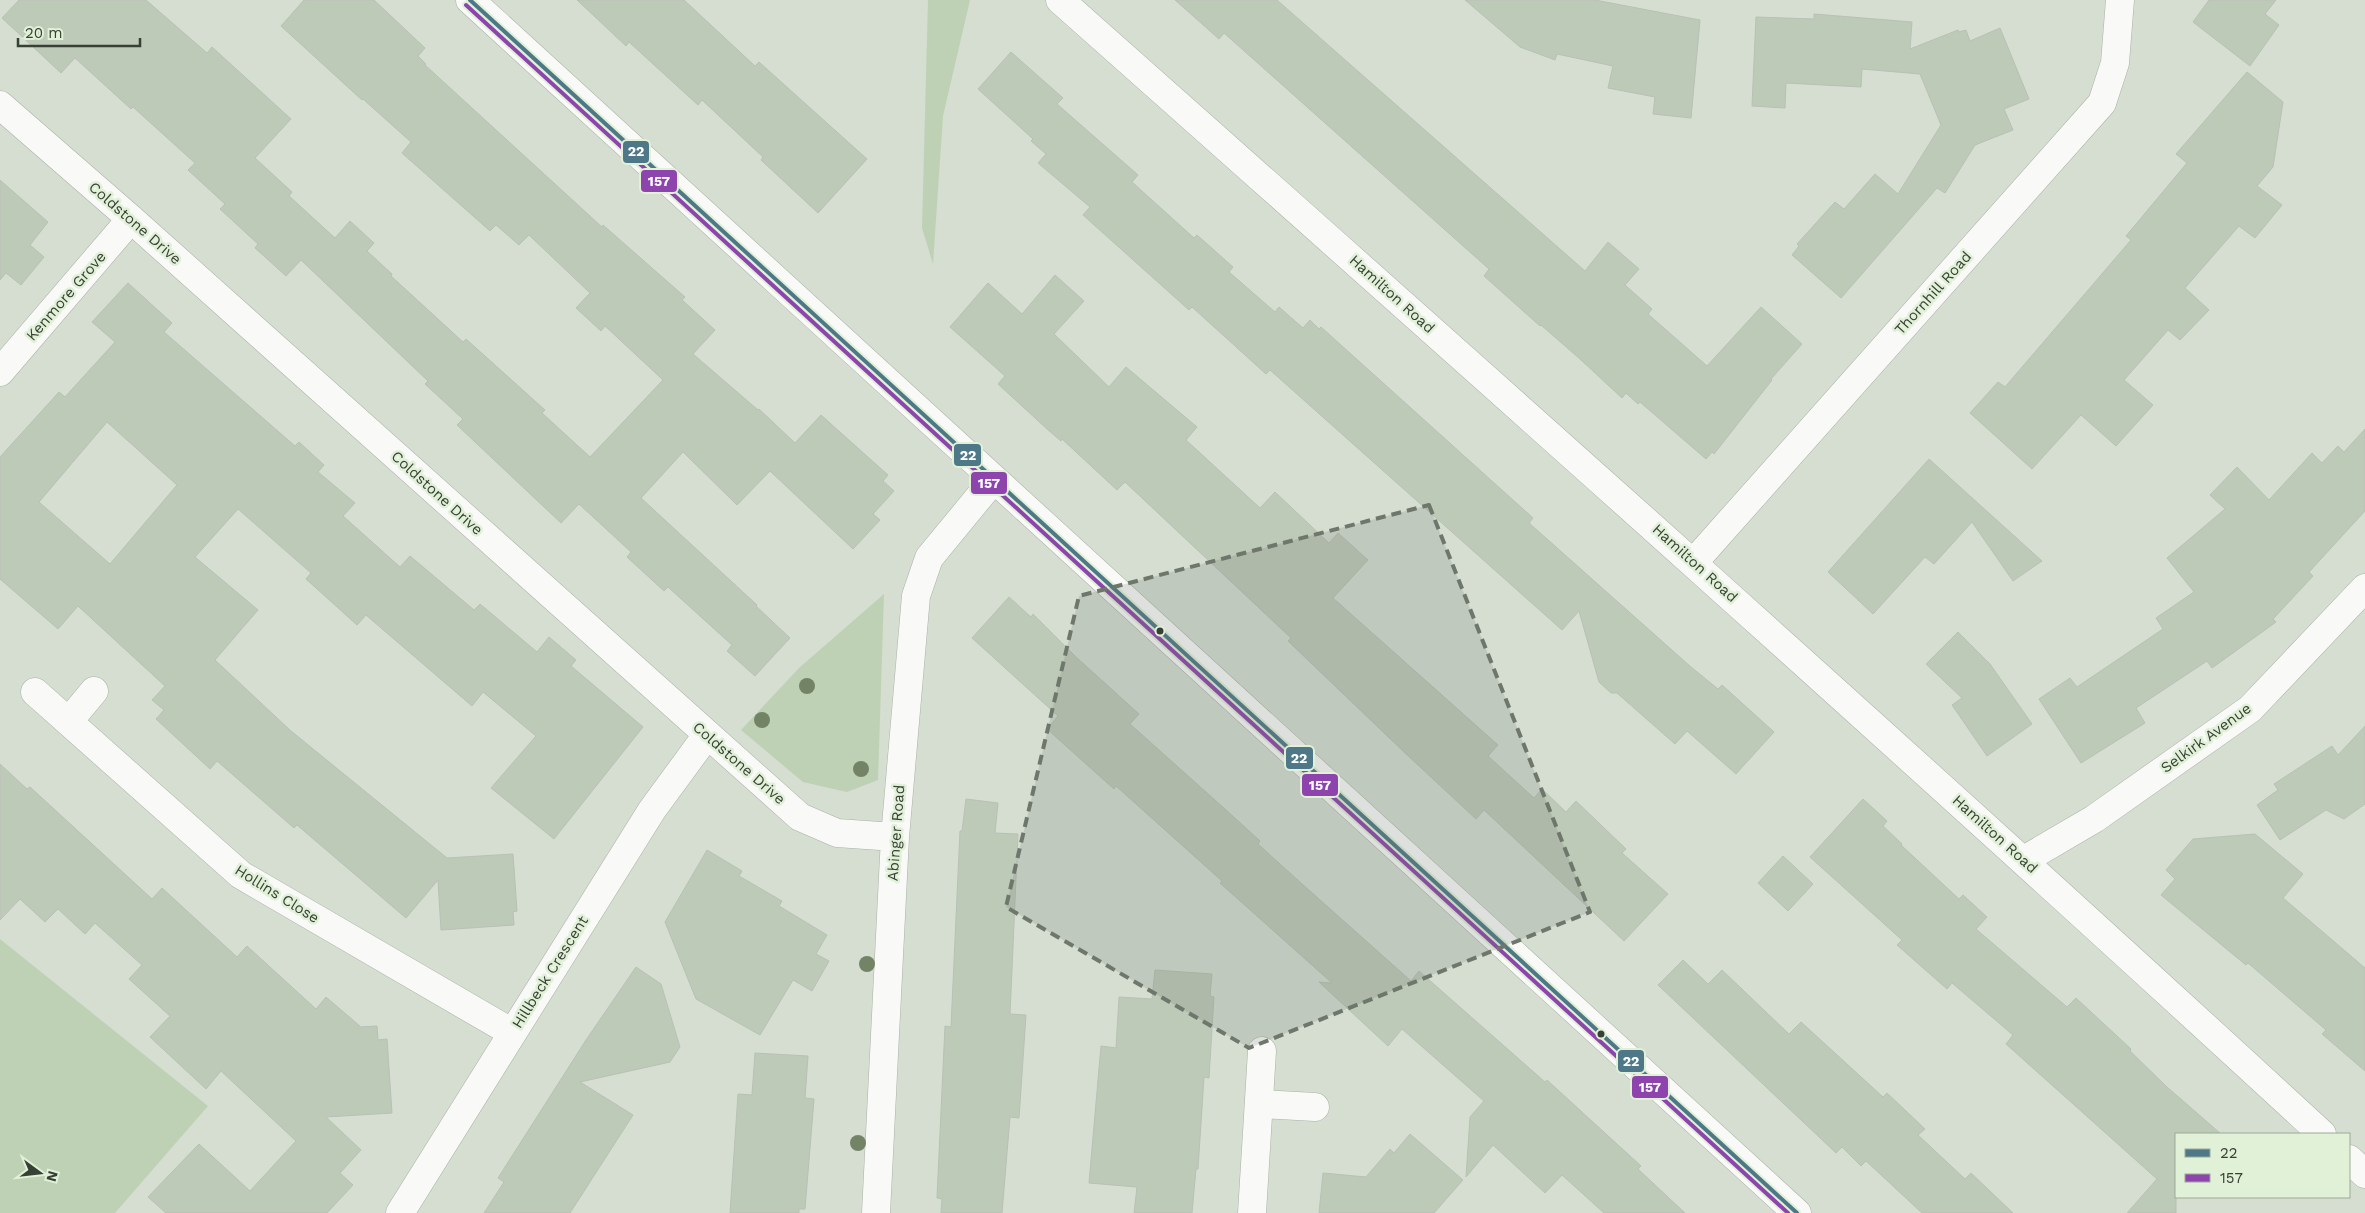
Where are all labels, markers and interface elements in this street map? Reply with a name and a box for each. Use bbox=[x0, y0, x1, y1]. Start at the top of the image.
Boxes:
scale bar bbox=[18, 15, 140, 47]
text: 20 m bbox=[25, 24, 63, 42]
line badge: 22 bbox=[622, 140, 650, 164]
text: 22 bbox=[628, 143, 644, 159]
line badge: 157 bbox=[640, 169, 678, 193]
text: 157 bbox=[648, 173, 671, 189]
street label: Coldstone Drive bbox=[85, 178, 185, 268]
street label: Kenmore Grove bbox=[22, 248, 110, 344]
street label: Thornhill Road bbox=[1891, 248, 1975, 338]
street label: Hamilton Road bbox=[1346, 251, 1438, 337]
line badge: 22 bbox=[953, 443, 982, 467]
street label: Coldstone Drive bbox=[388, 447, 486, 539]
text: 22 bbox=[960, 447, 976, 463]
line badge: 157 bbox=[970, 471, 1008, 495]
text: 157 bbox=[978, 475, 1001, 491]
street label: Hamilton Road bbox=[1649, 520, 1741, 606]
unlabelled marker bbox=[1155, 626, 1165, 636]
street label: Selkirk Avenue bbox=[2157, 699, 2255, 777]
street label: Coldstone Drive bbox=[689, 718, 789, 808]
line badge: 22 bbox=[1285, 746, 1314, 770]
text: 22 bbox=[1291, 750, 1307, 766]
line badge: 157 bbox=[1301, 773, 1339, 797]
text: 157 bbox=[1309, 777, 1332, 793]
street label: Abinger Road bbox=[884, 784, 908, 882]
street label: Hamilton Road bbox=[1949, 791, 2041, 877]
street label: Hollins Close bbox=[232, 861, 322, 927]
street label: Hillbeck Crescent bbox=[508, 912, 592, 1032]
unlabelled marker bbox=[1596, 1029, 1606, 1039]
line badge: 22 bbox=[1617, 1049, 1645, 1073]
text: 22 bbox=[1623, 1053, 1639, 1069]
line badge: 157 bbox=[1631, 1075, 1669, 1099]
text: 157 bbox=[1639, 1079, 1662, 1095]
legend bbox=[2175, 1133, 2350, 1198]
text: 22 bbox=[2220, 1144, 2238, 1162]
north arrow bbox=[15, 1148, 65, 1198]
text: N bbox=[43, 1169, 62, 1183]
text: 157 bbox=[2220, 1169, 2243, 1187]

